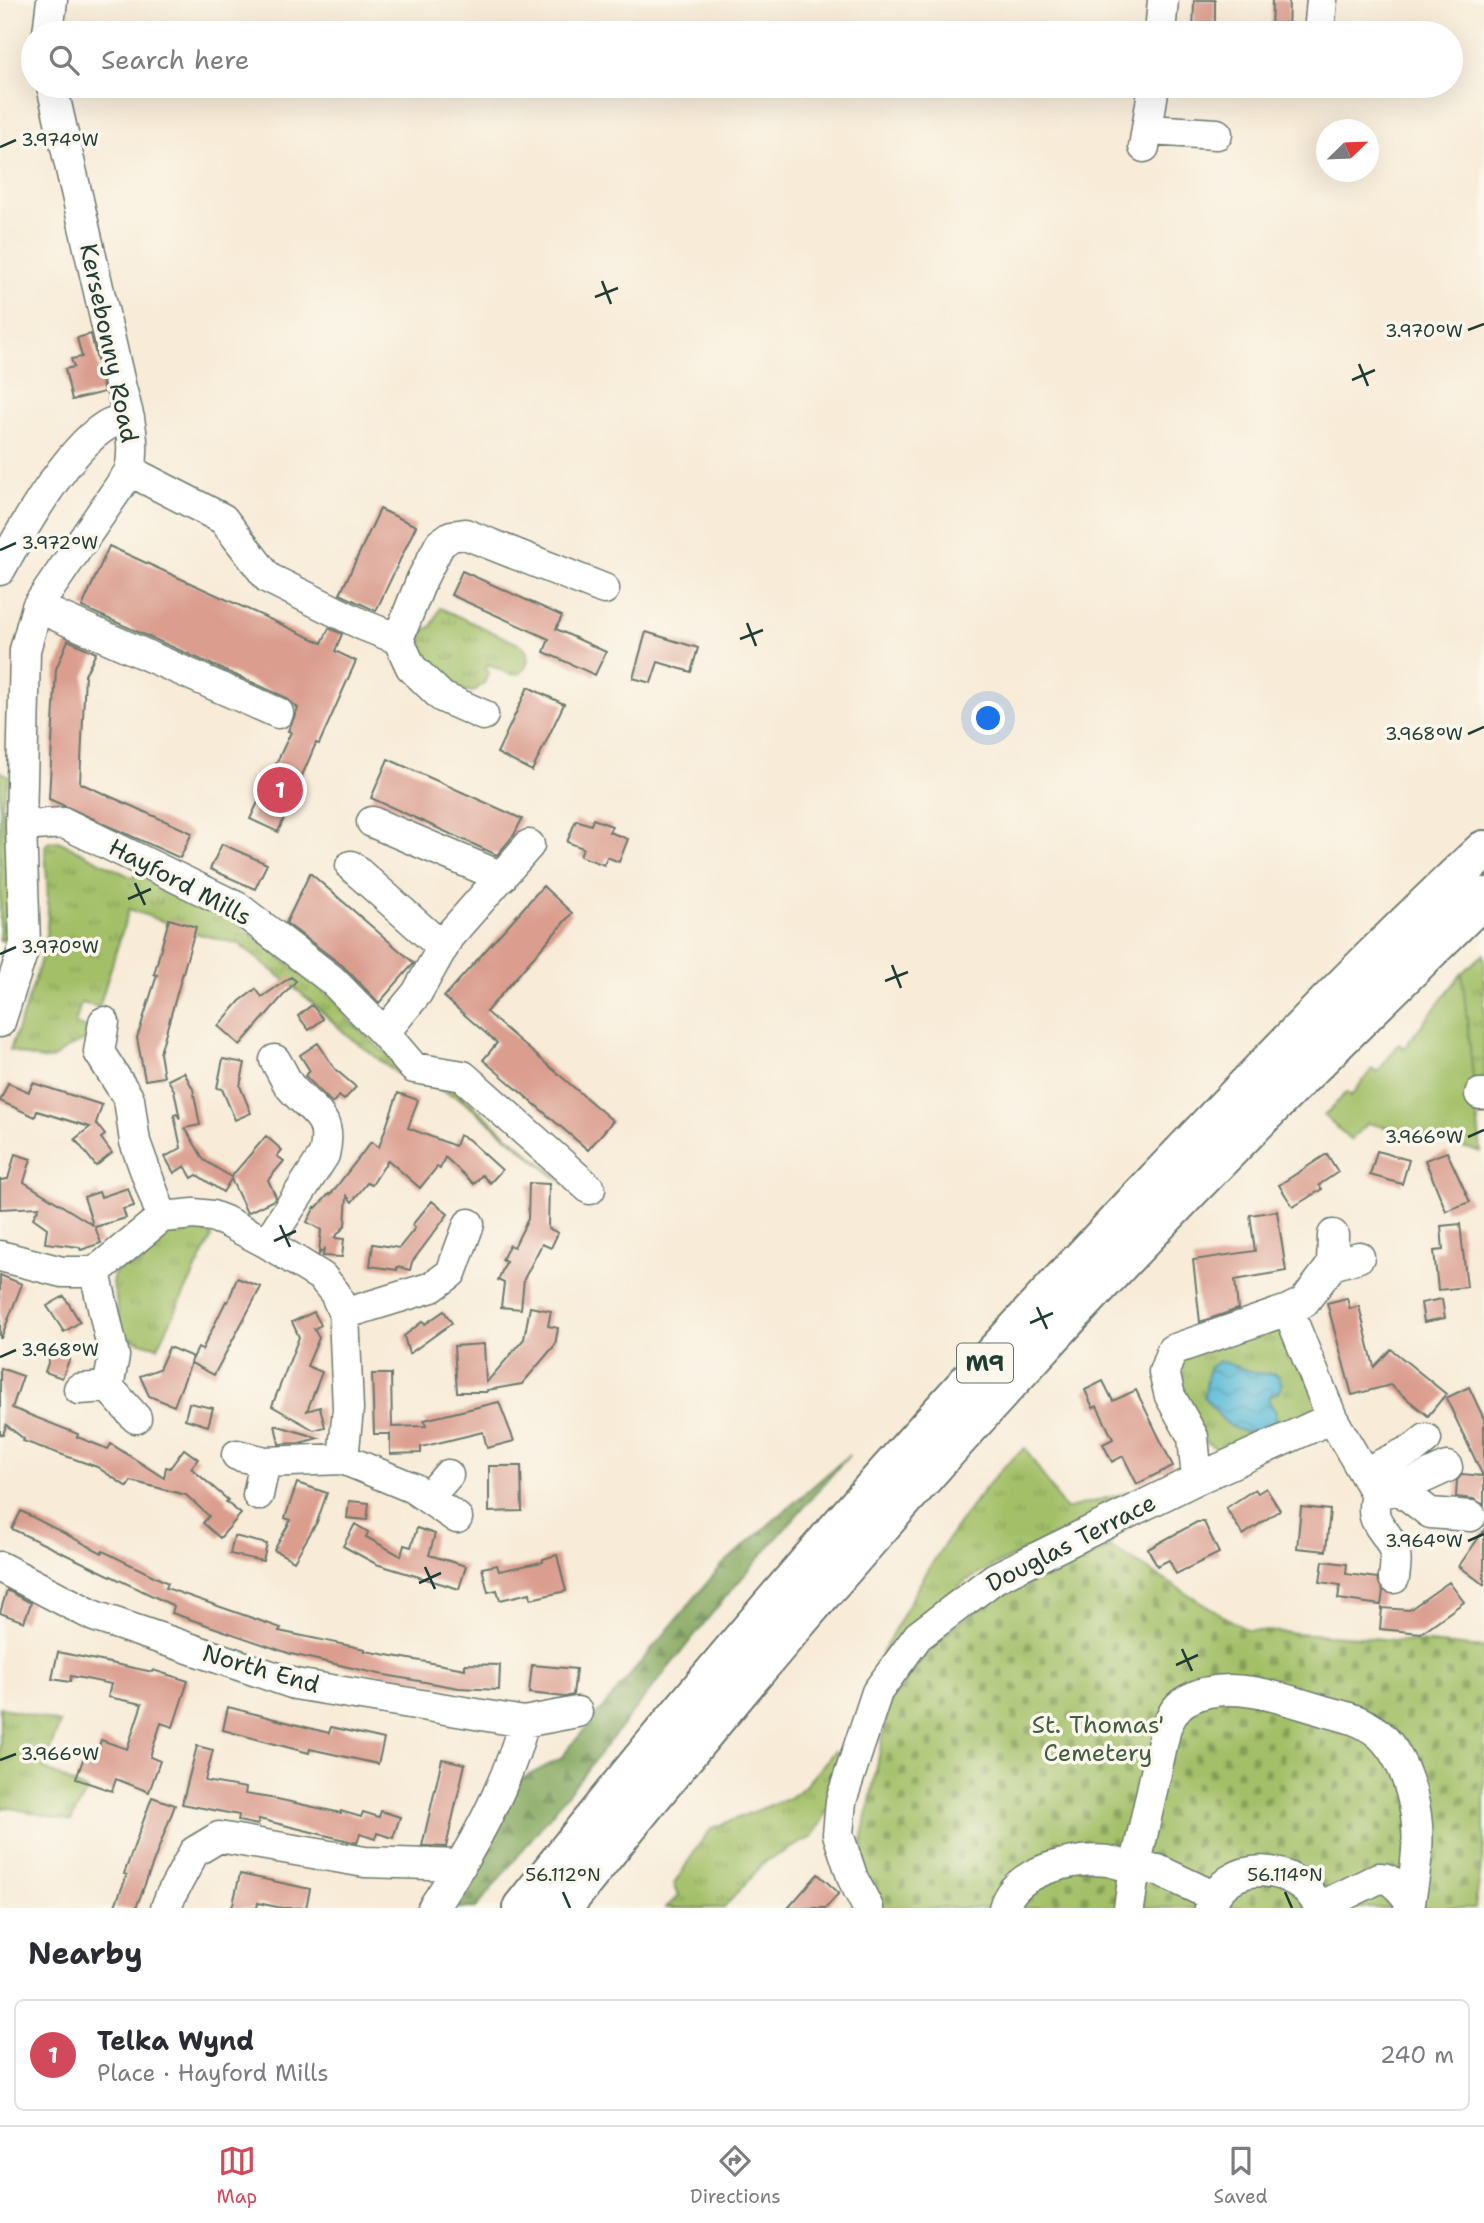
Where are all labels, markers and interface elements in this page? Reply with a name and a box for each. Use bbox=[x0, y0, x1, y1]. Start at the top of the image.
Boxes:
search box bbox=[21, 21, 1463, 98]
icon: search bbox=[45, 41, 83, 79]
text: Search here bbox=[101, 42, 250, 77]
north arrow bbox=[1316, 119, 1379, 182]
text: 3.974°W bbox=[21, 128, 99, 152]
street label: Kersebonny Road bbox=[72, 240, 146, 446]
text: 3.970°W bbox=[1385, 319, 1463, 343]
text: 3.972°W bbox=[22, 531, 98, 555]
your location bbox=[971, 701, 1005, 735]
text: 3.968°W bbox=[1385, 722, 1463, 746]
pin: 1 bbox=[257, 764, 303, 816]
street label: Hayford Mills bbox=[103, 831, 257, 933]
text: 3.970°W bbox=[21, 935, 99, 959]
text: 3.966°W bbox=[1385, 1125, 1463, 1149]
text: 3.968°W bbox=[21, 1338, 99, 1362]
road number: M9 bbox=[957, 1344, 1013, 1382]
street label: Douglas Terrace bbox=[981, 1486, 1161, 1600]
text: 3.964°W bbox=[1385, 1529, 1463, 1553]
street label: North End bbox=[199, 1637, 323, 1701]
park label: St. Thomas' Cemetery bbox=[1032, 1709, 1164, 1769]
text: 3.966°W bbox=[21, 1742, 99, 1766]
text: 56.112°N bbox=[525, 1863, 601, 1887]
text: 56.114°N bbox=[1247, 1863, 1323, 1887]
text: Nearby bbox=[28, 1933, 143, 1974]
text: Telka Wynd bbox=[97, 2023, 254, 2058]
text: 1 bbox=[48, 2040, 58, 2070]
text: 240 m bbox=[1380, 2040, 1454, 2070]
text: Place · Hayford Mills bbox=[97, 2058, 329, 2088]
tab: Map bbox=[216, 2142, 257, 2209]
tab: Directions bbox=[690, 2142, 781, 2209]
tab: Saved bbox=[1214, 2142, 1268, 2209]

